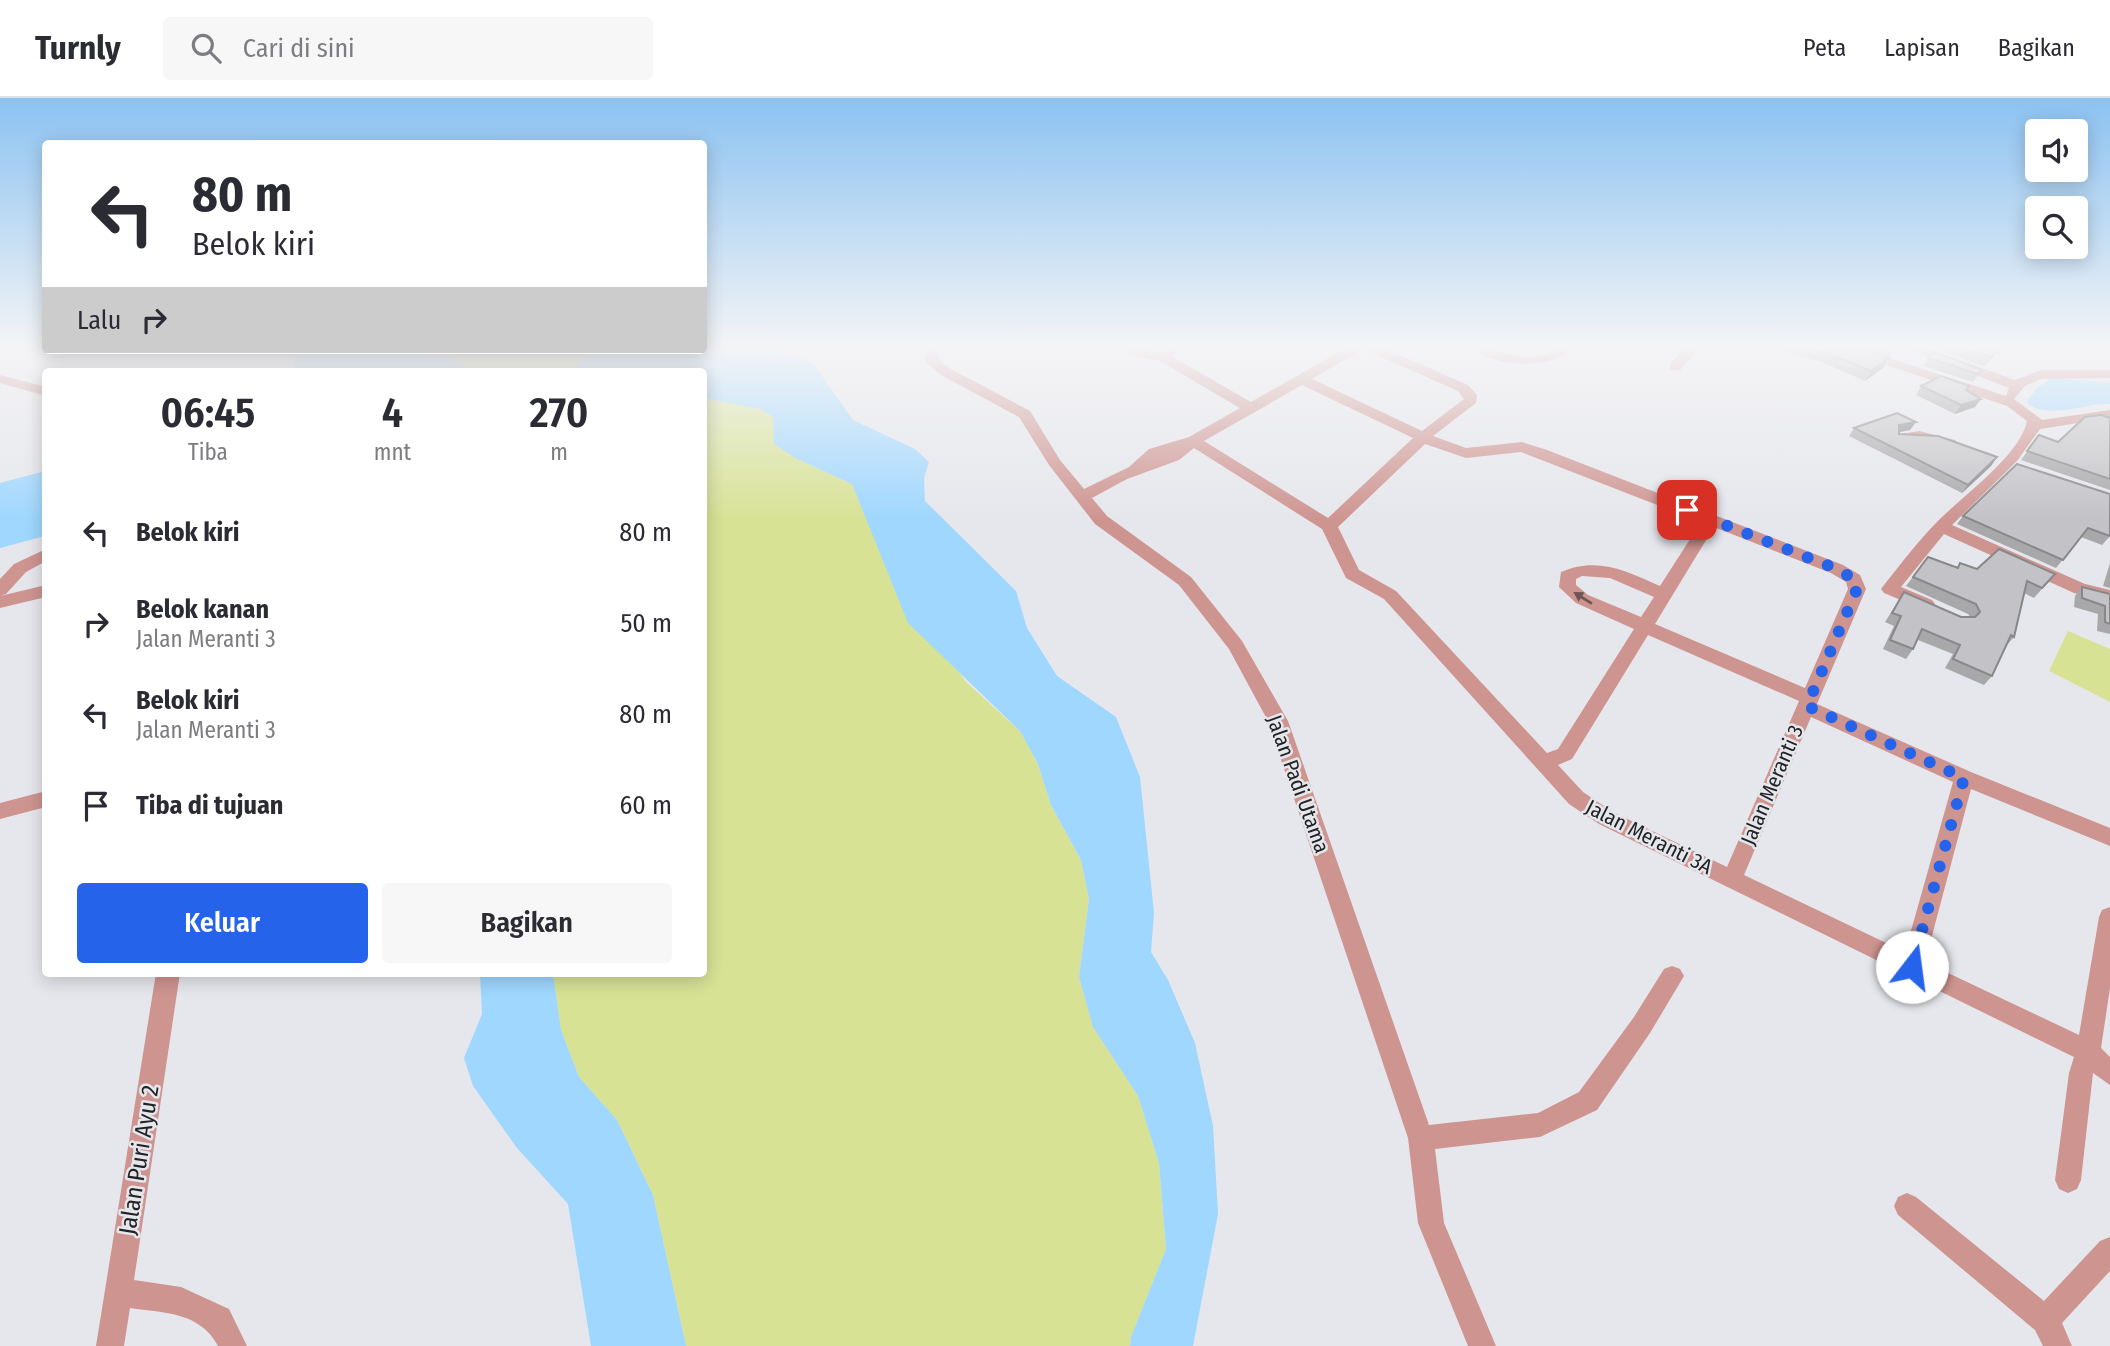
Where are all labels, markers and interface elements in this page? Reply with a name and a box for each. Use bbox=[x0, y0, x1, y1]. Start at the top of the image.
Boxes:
search box bbox=[163, 17, 653, 80]
text: Turnly bbox=[35, 28, 121, 68]
icon: search bbox=[187, 29, 225, 67]
text: Cari di sini bbox=[243, 33, 355, 64]
text: Peta bbox=[1803, 34, 1846, 62]
text: Lapisan bbox=[1884, 34, 1960, 62]
text: Bagikan bbox=[1998, 34, 2075, 62]
map controls bbox=[2025, 119, 2088, 259]
button: sound bbox=[2025, 119, 2088, 182]
text: 80 m bbox=[192, 165, 292, 224]
icon: left bbox=[77, 168, 168, 259]
button: search bbox=[2025, 196, 2088, 259]
text: Belok kiri bbox=[192, 225, 315, 263]
icon: right bbox=[135, 301, 173, 339]
text: Lalu bbox=[77, 305, 121, 336]
text: 06:45 bbox=[160, 388, 255, 438]
text: 4 bbox=[382, 388, 403, 438]
text: 270 bbox=[530, 388, 588, 438]
text: Tiba bbox=[188, 438, 228, 466]
text: mnt bbox=[374, 438, 411, 466]
text: m bbox=[550, 438, 568, 466]
pin bbox=[1657, 480, 1717, 540]
icon: arrive bbox=[1668, 491, 1706, 529]
icon: left bbox=[77, 514, 115, 552]
text: Belok kiri bbox=[136, 517, 239, 548]
text: 80 m bbox=[619, 517, 672, 548]
one-way arrow bbox=[1573, 591, 1593, 604]
text: Belok kanan bbox=[136, 594, 269, 625]
icon: right bbox=[77, 605, 115, 643]
text: 50 m bbox=[620, 608, 672, 639]
text: Jalan Meranti 3 bbox=[136, 625, 276, 653]
text: Belok kiri bbox=[136, 685, 239, 716]
icon: left bbox=[77, 696, 115, 734]
text: 80 m bbox=[619, 699, 672, 730]
street label: Jalan Padi Utama bbox=[1261, 711, 1335, 857]
text: Jalan Meranti 3 bbox=[136, 716, 276, 744]
street label: Jalan Meranti 3 bbox=[1735, 721, 1809, 849]
icon: arrive bbox=[77, 787, 115, 825]
text: Tiba di tujuan bbox=[136, 790, 283, 821]
text: 60 m bbox=[619, 790, 672, 821]
street label: Jalan Meranti 3A bbox=[1581, 794, 1717, 880]
button: Keluar bbox=[77, 883, 368, 963]
button: Bagikan bbox=[382, 883, 672, 963]
position arrow bbox=[1875, 930, 1949, 1004]
street label: Jalan Puri Ayu 2 bbox=[113, 1083, 165, 1237]

